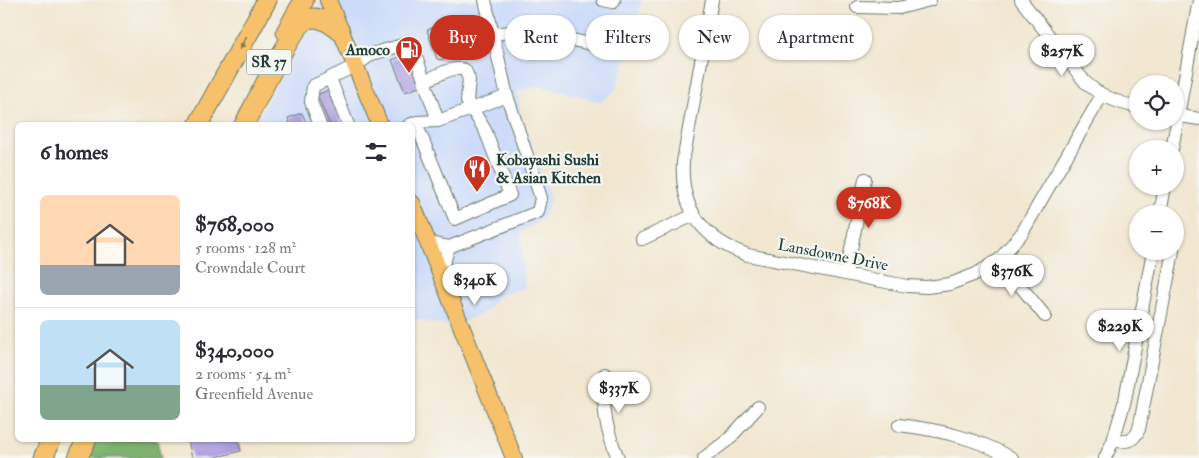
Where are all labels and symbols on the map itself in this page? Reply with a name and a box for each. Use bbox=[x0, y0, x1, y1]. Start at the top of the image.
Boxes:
pin: $257K bbox=[1027, 34, 1097, 77]
one-way arrow bbox=[239, 35, 247, 50]
fuel station icon: Amoco bbox=[394, 35, 424, 74]
place label: Amoco bbox=[345, 40, 390, 60]
road number: SR 37 bbox=[246, 50, 292, 74]
place label: Kobayashi Sushi & Asian Kitchen bbox=[496, 150, 602, 188]
restaurant icon: Kobayashi Sushi & Asian Kitchen bbox=[462, 154, 492, 193]
pin: $768K bbox=[834, 186, 904, 229]
street label: Lansdowne Drive bbox=[776, 234, 890, 276]
pin: $376K bbox=[977, 254, 1047, 297]
pin: $340K bbox=[440, 264, 510, 306]
pin: $229K bbox=[1085, 310, 1155, 352]
pin: $337K bbox=[584, 372, 654, 414]

